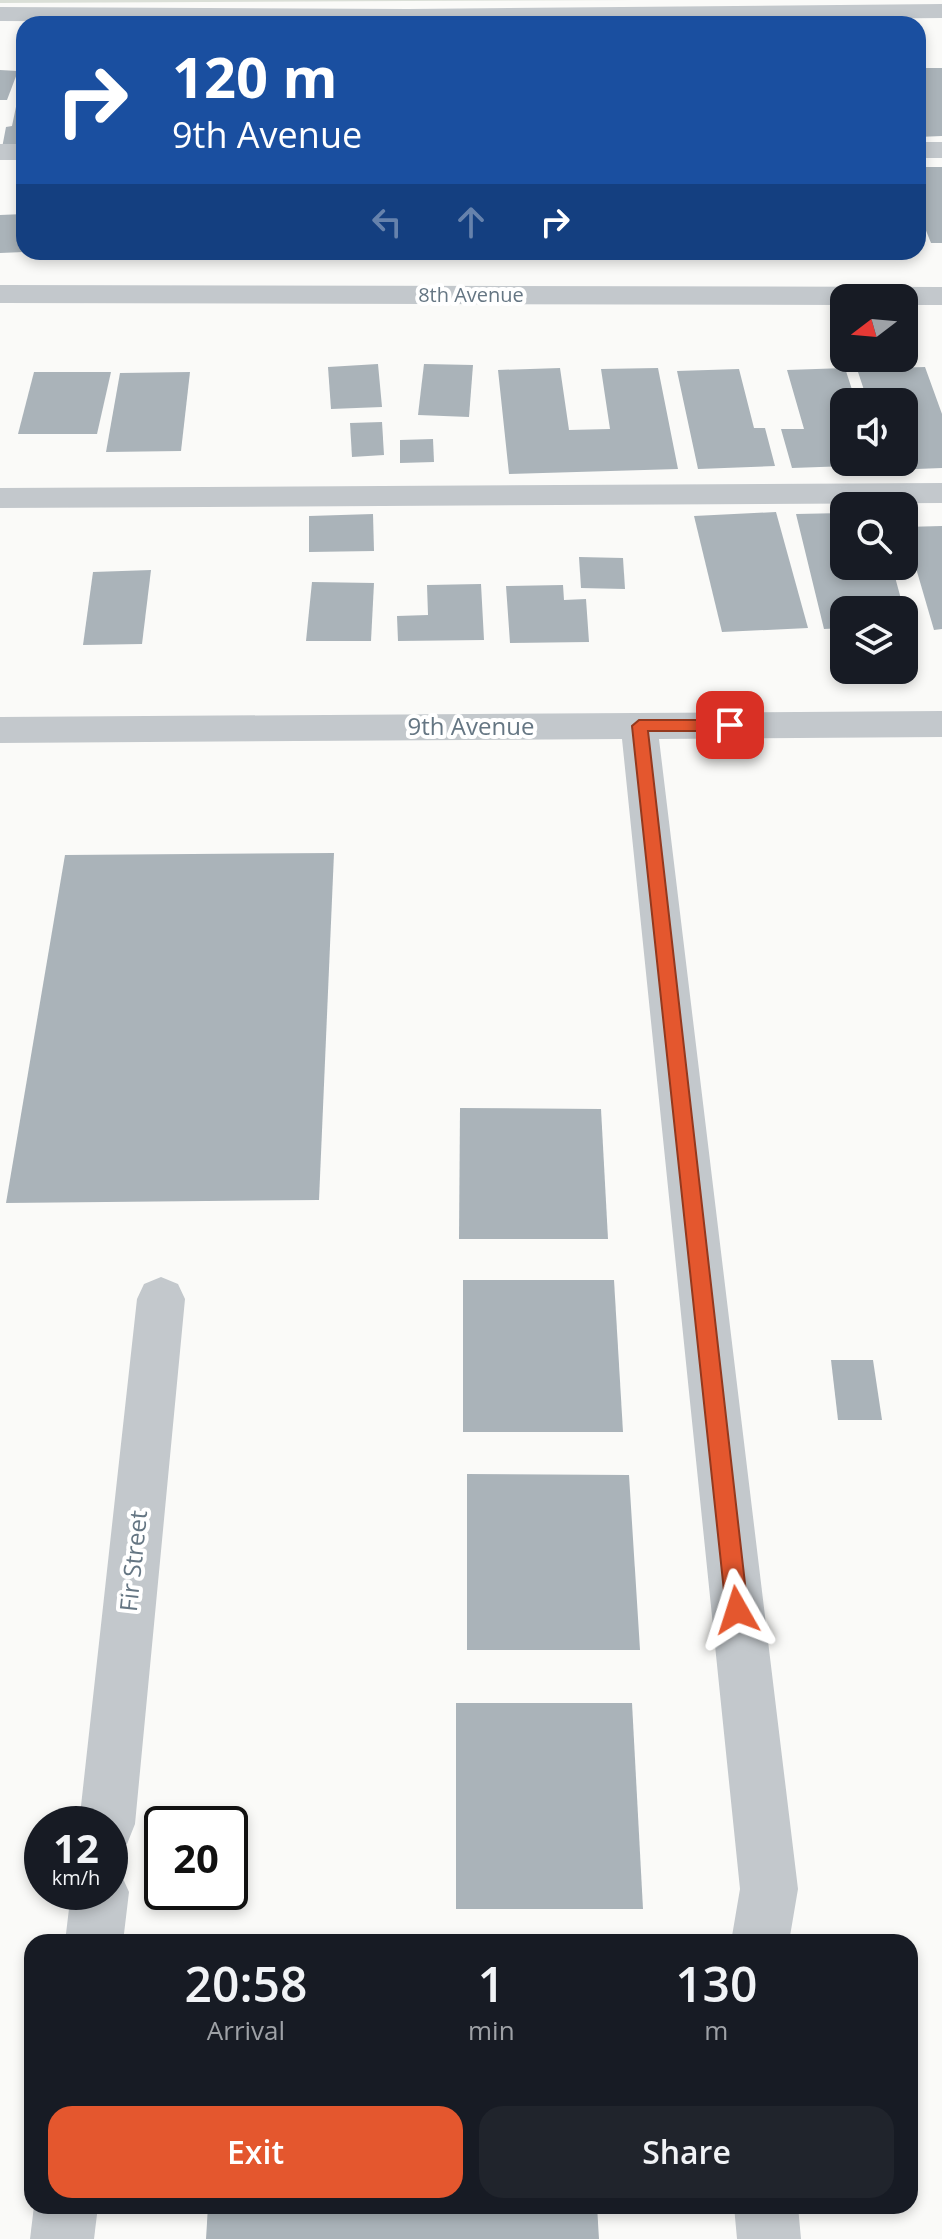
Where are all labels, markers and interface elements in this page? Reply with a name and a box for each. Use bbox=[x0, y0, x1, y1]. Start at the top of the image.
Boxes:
text: 120 m bbox=[172, 38, 338, 114]
icon: right bbox=[40, 48, 144, 152]
text: 9th Avenue bbox=[172, 110, 362, 159]
icon: left bbox=[365, 200, 409, 244]
icon: ahead bbox=[449, 200, 493, 244]
icon: right bbox=[533, 200, 577, 244]
street label: 8th Avenue bbox=[418, 281, 524, 308]
north arrow bbox=[830, 284, 918, 372]
map controls bbox=[830, 284, 918, 684]
button: sound bbox=[830, 388, 918, 476]
button: search bbox=[830, 492, 918, 580]
button: layers bbox=[830, 596, 918, 684]
pin bbox=[696, 691, 764, 759]
icon: arrive bbox=[708, 703, 752, 747]
street label: 9th Avenue bbox=[408, 709, 534, 742]
street label: Fir Street bbox=[111, 1509, 154, 1613]
position arrow bbox=[695, 1568, 779, 1652]
speed limit sign: 20 bbox=[144, 1806, 248, 1910]
text: 12 bbox=[53, 1820, 99, 1875]
text: km/h bbox=[52, 1864, 100, 1891]
text: 20:58 bbox=[185, 1951, 307, 2016]
text: 1 bbox=[478, 1951, 505, 2016]
text: 130 bbox=[675, 1951, 757, 2016]
text: Arrival bbox=[207, 2012, 285, 2048]
text: min bbox=[468, 2012, 515, 2048]
text: m bbox=[704, 2012, 728, 2048]
button: Exit bbox=[48, 2106, 463, 2198]
button: Share bbox=[479, 2106, 894, 2198]

